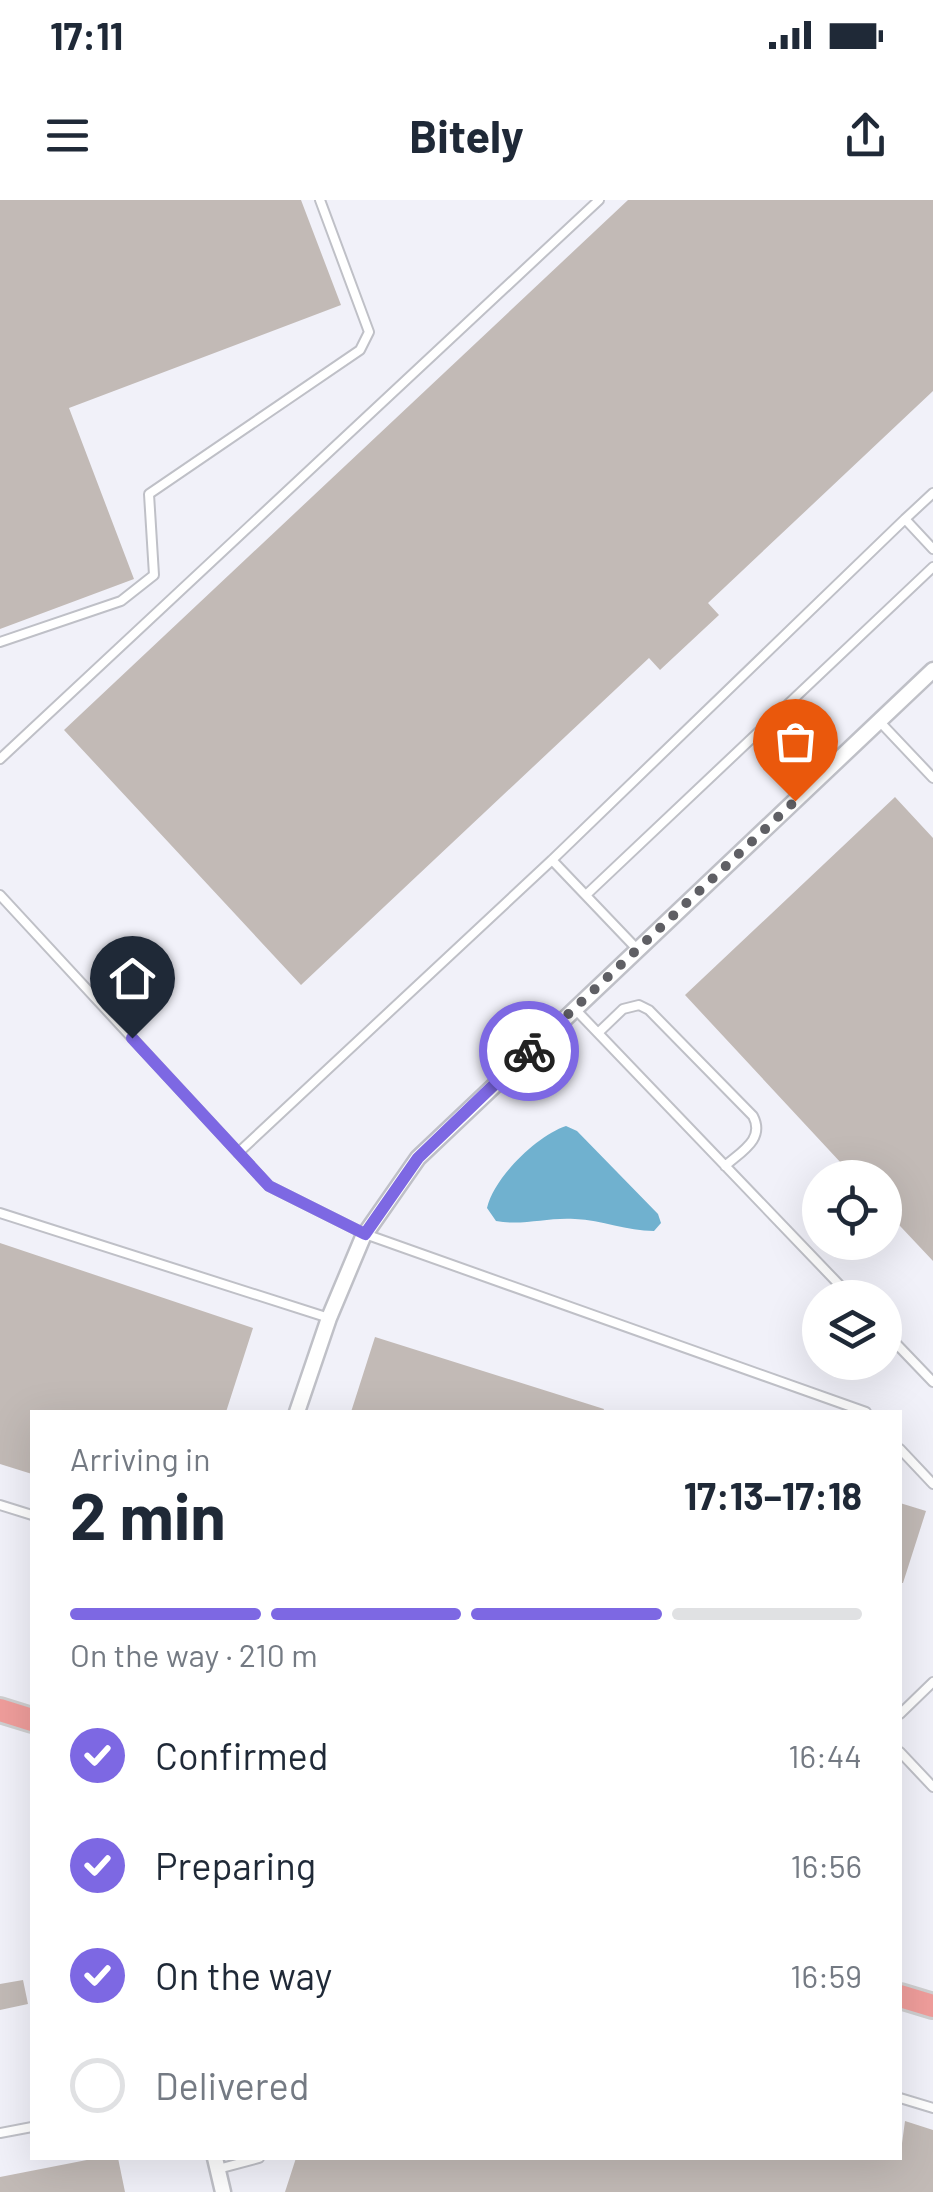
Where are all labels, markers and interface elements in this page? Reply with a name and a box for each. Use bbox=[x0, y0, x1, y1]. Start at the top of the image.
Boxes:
text: 17:11 bbox=[50, 12, 123, 58]
icon: menu bbox=[40, 108, 95, 163]
text: Bitely bbox=[409, 108, 524, 162]
icon: share bbox=[838, 108, 893, 163]
pin bbox=[753, 699, 838, 802]
icon: bag bbox=[768, 714, 823, 769]
pin bbox=[90, 936, 175, 1039]
icon: home bbox=[105, 951, 160, 1006]
courier bbox=[479, 1001, 579, 1101]
icon: bike bbox=[502, 1024, 557, 1079]
map controls bbox=[802, 1160, 902, 1380]
button: locate bbox=[802, 1160, 902, 1260]
button: layers bbox=[802, 1280, 902, 1380]
text: Arriving in bbox=[70, 1439, 210, 1477]
text: 17:13–17:18 bbox=[684, 1472, 862, 1518]
text: 2 min bbox=[70, 1475, 226, 1553]
text: On the way · 210 m bbox=[70, 1635, 318, 1673]
icon: check bbox=[70, 1728, 125, 1783]
text: Confirmed bbox=[155, 1732, 328, 1778]
text: 16:44 bbox=[788, 1736, 862, 1774]
icon: check bbox=[70, 1838, 125, 1893]
text: Preparing bbox=[155, 1842, 316, 1888]
text: 16:56 bbox=[791, 1846, 862, 1884]
icon: check bbox=[70, 1948, 125, 2003]
text: On the way bbox=[155, 1952, 332, 1998]
text: 16:59 bbox=[790, 1956, 862, 1994]
text: Delivered bbox=[155, 2062, 309, 2108]

